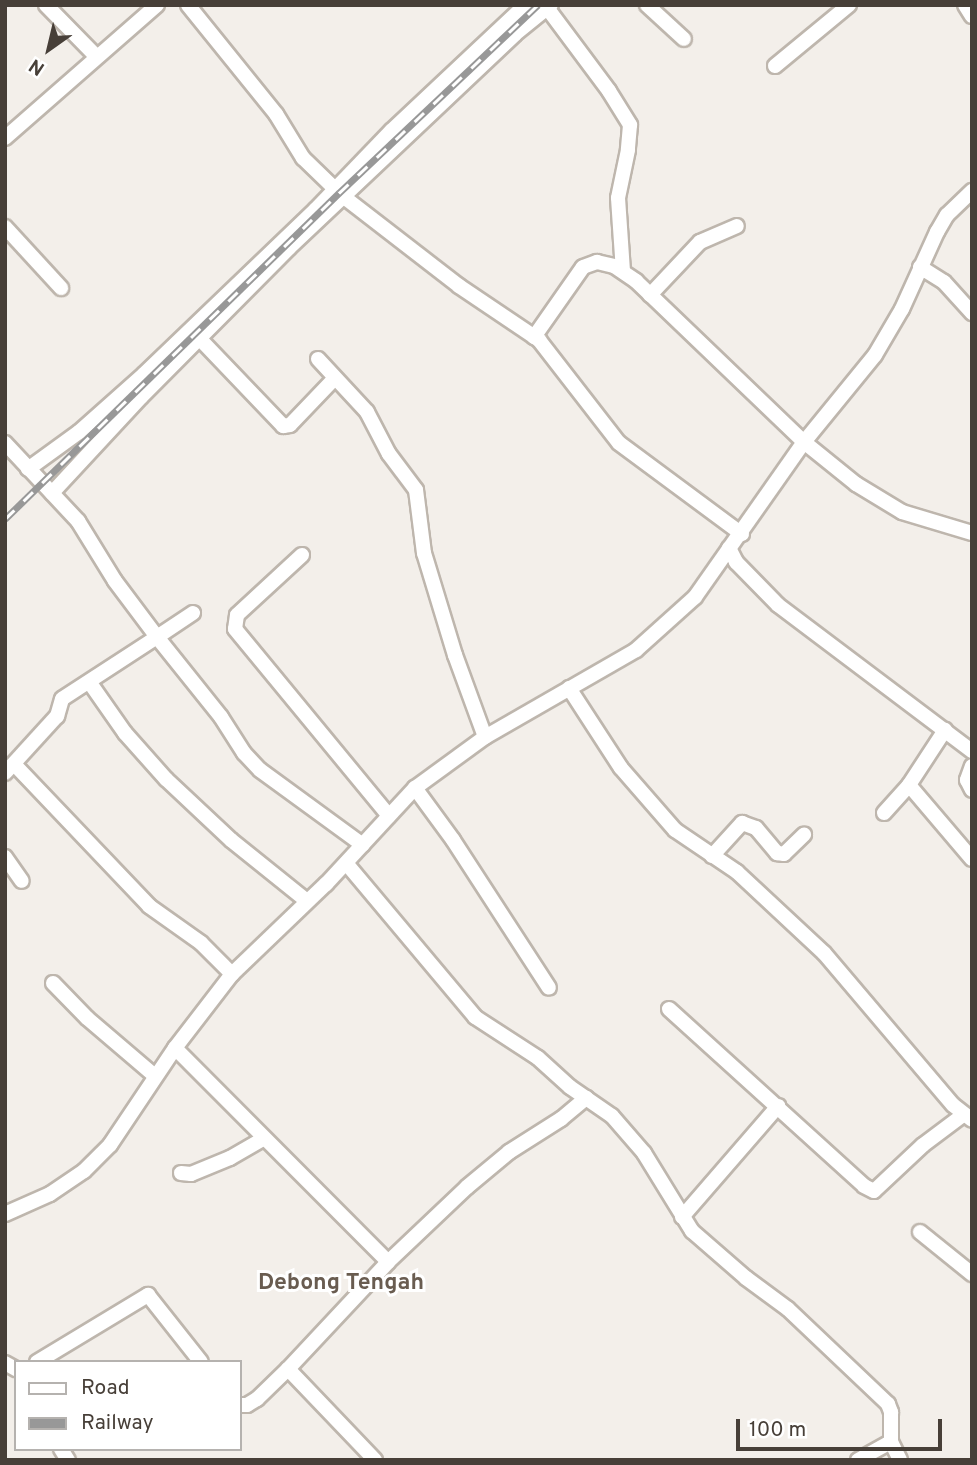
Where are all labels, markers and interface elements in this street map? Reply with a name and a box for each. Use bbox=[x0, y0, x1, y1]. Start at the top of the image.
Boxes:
north arrow bbox=[14, 14, 84, 84]
text: N bbox=[25, 53, 50, 80]
district label: Debong Tengah bbox=[258, 1270, 424, 1298]
legend bbox=[14, 1360, 242, 1451]
text: Road bbox=[81, 1375, 130, 1402]
scale bar bbox=[739, 1406, 946, 1450]
text: Railway bbox=[81, 1410, 154, 1437]
text: 100 m bbox=[749, 1417, 806, 1444]

